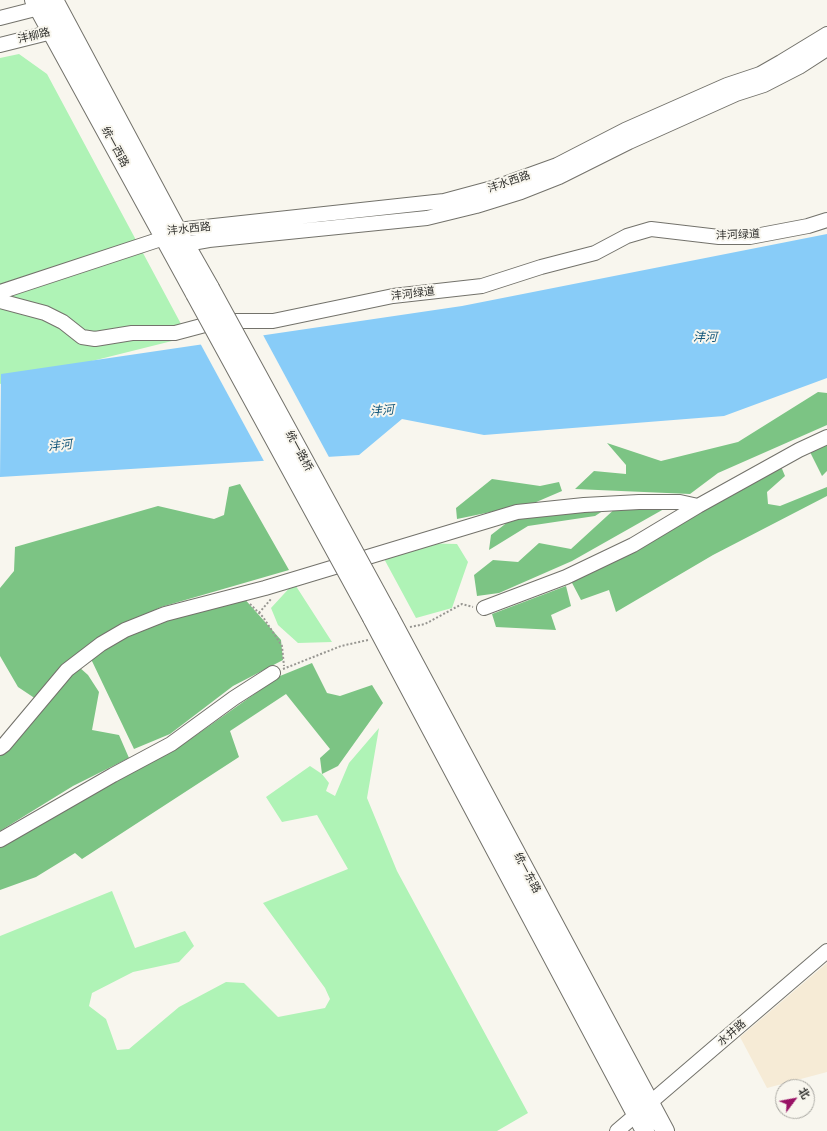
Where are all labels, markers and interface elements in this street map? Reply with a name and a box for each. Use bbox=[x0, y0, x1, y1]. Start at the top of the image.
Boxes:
street label: 沣柳路 bbox=[16, 26, 52, 46]
street label: 统一西路 bbox=[99, 125, 131, 169]
street label: 沣水西路 bbox=[486, 169, 532, 195]
street label: 沣水西路 bbox=[166, 220, 212, 238]
street label: 沣河绿道 bbox=[716, 228, 760, 242]
street label: 沣河绿道 bbox=[390, 285, 436, 303]
water label: 沣河 bbox=[693, 331, 717, 345]
water label: 沣河 bbox=[369, 403, 395, 419]
street label: 统一路桥 bbox=[283, 429, 315, 473]
water label: 沣河 bbox=[47, 437, 73, 455]
street label: 统一东路 bbox=[511, 850, 543, 896]
street label: 水井路 bbox=[715, 1017, 749, 1049]
north arrow bbox=[775, 1079, 815, 1119]
text: 北 bbox=[795, 1084, 814, 1102]

